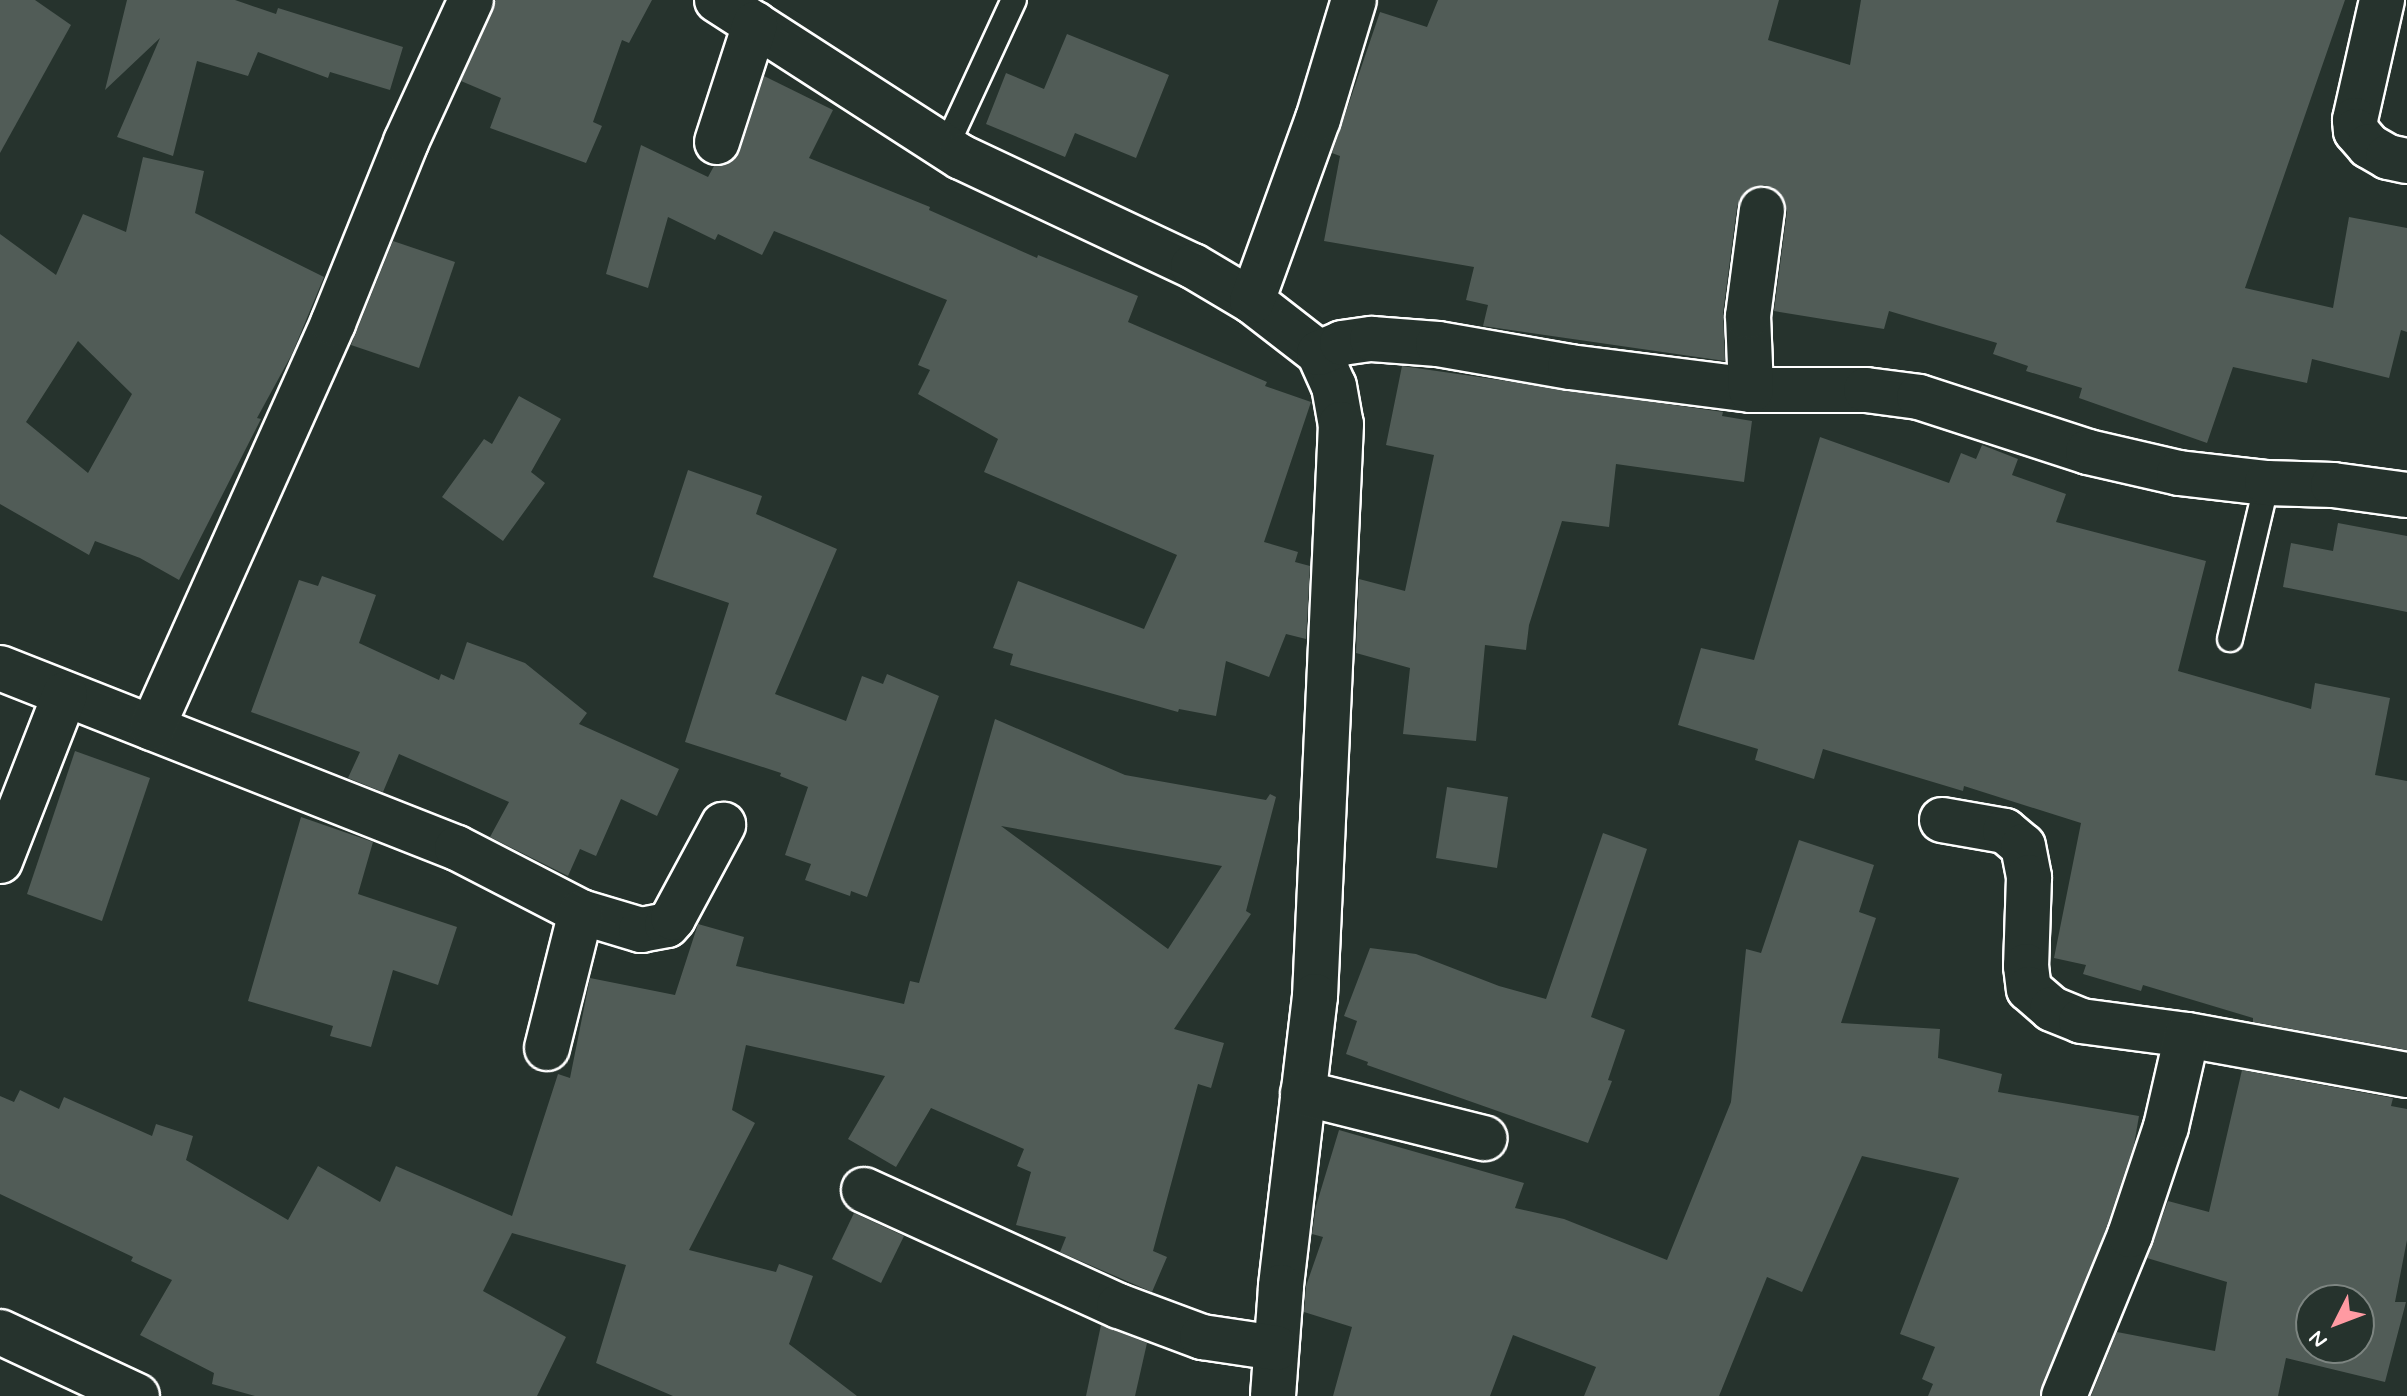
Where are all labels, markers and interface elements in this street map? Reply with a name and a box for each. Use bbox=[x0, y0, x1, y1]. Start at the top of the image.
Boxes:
north arrow bbox=[2295, 1284, 2375, 1364]
text: N bbox=[2303, 1324, 2334, 1354]

